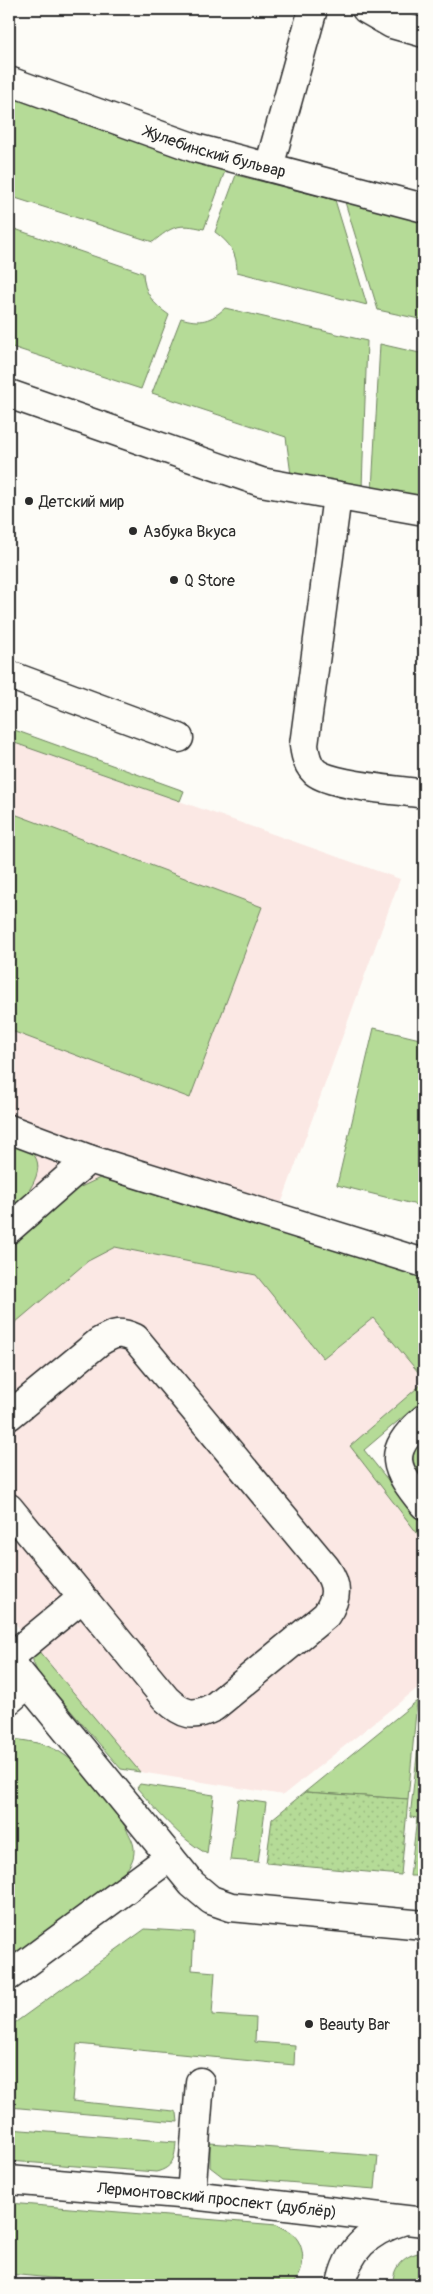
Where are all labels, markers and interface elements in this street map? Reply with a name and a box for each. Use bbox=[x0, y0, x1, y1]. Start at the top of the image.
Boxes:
street label: Жулебинский бульвар bbox=[139, 121, 288, 182]
place label: Детский мир bbox=[38, 492, 124, 512]
marker: Детский мир bbox=[23, 495, 35, 507]
place label: Азбука Вкуса bbox=[143, 522, 236, 542]
marker: Азбука Вкуса bbox=[127, 525, 139, 537]
place label: Q Store bbox=[184, 571, 235, 591]
marker: Q Store bbox=[168, 574, 180, 586]
place label: Beauty Bar bbox=[319, 2015, 390, 2035]
marker: Beauty Bar bbox=[303, 2018, 315, 2030]
street label: Лермонтовский проспект (дублёр) bbox=[95, 2178, 338, 2223]

